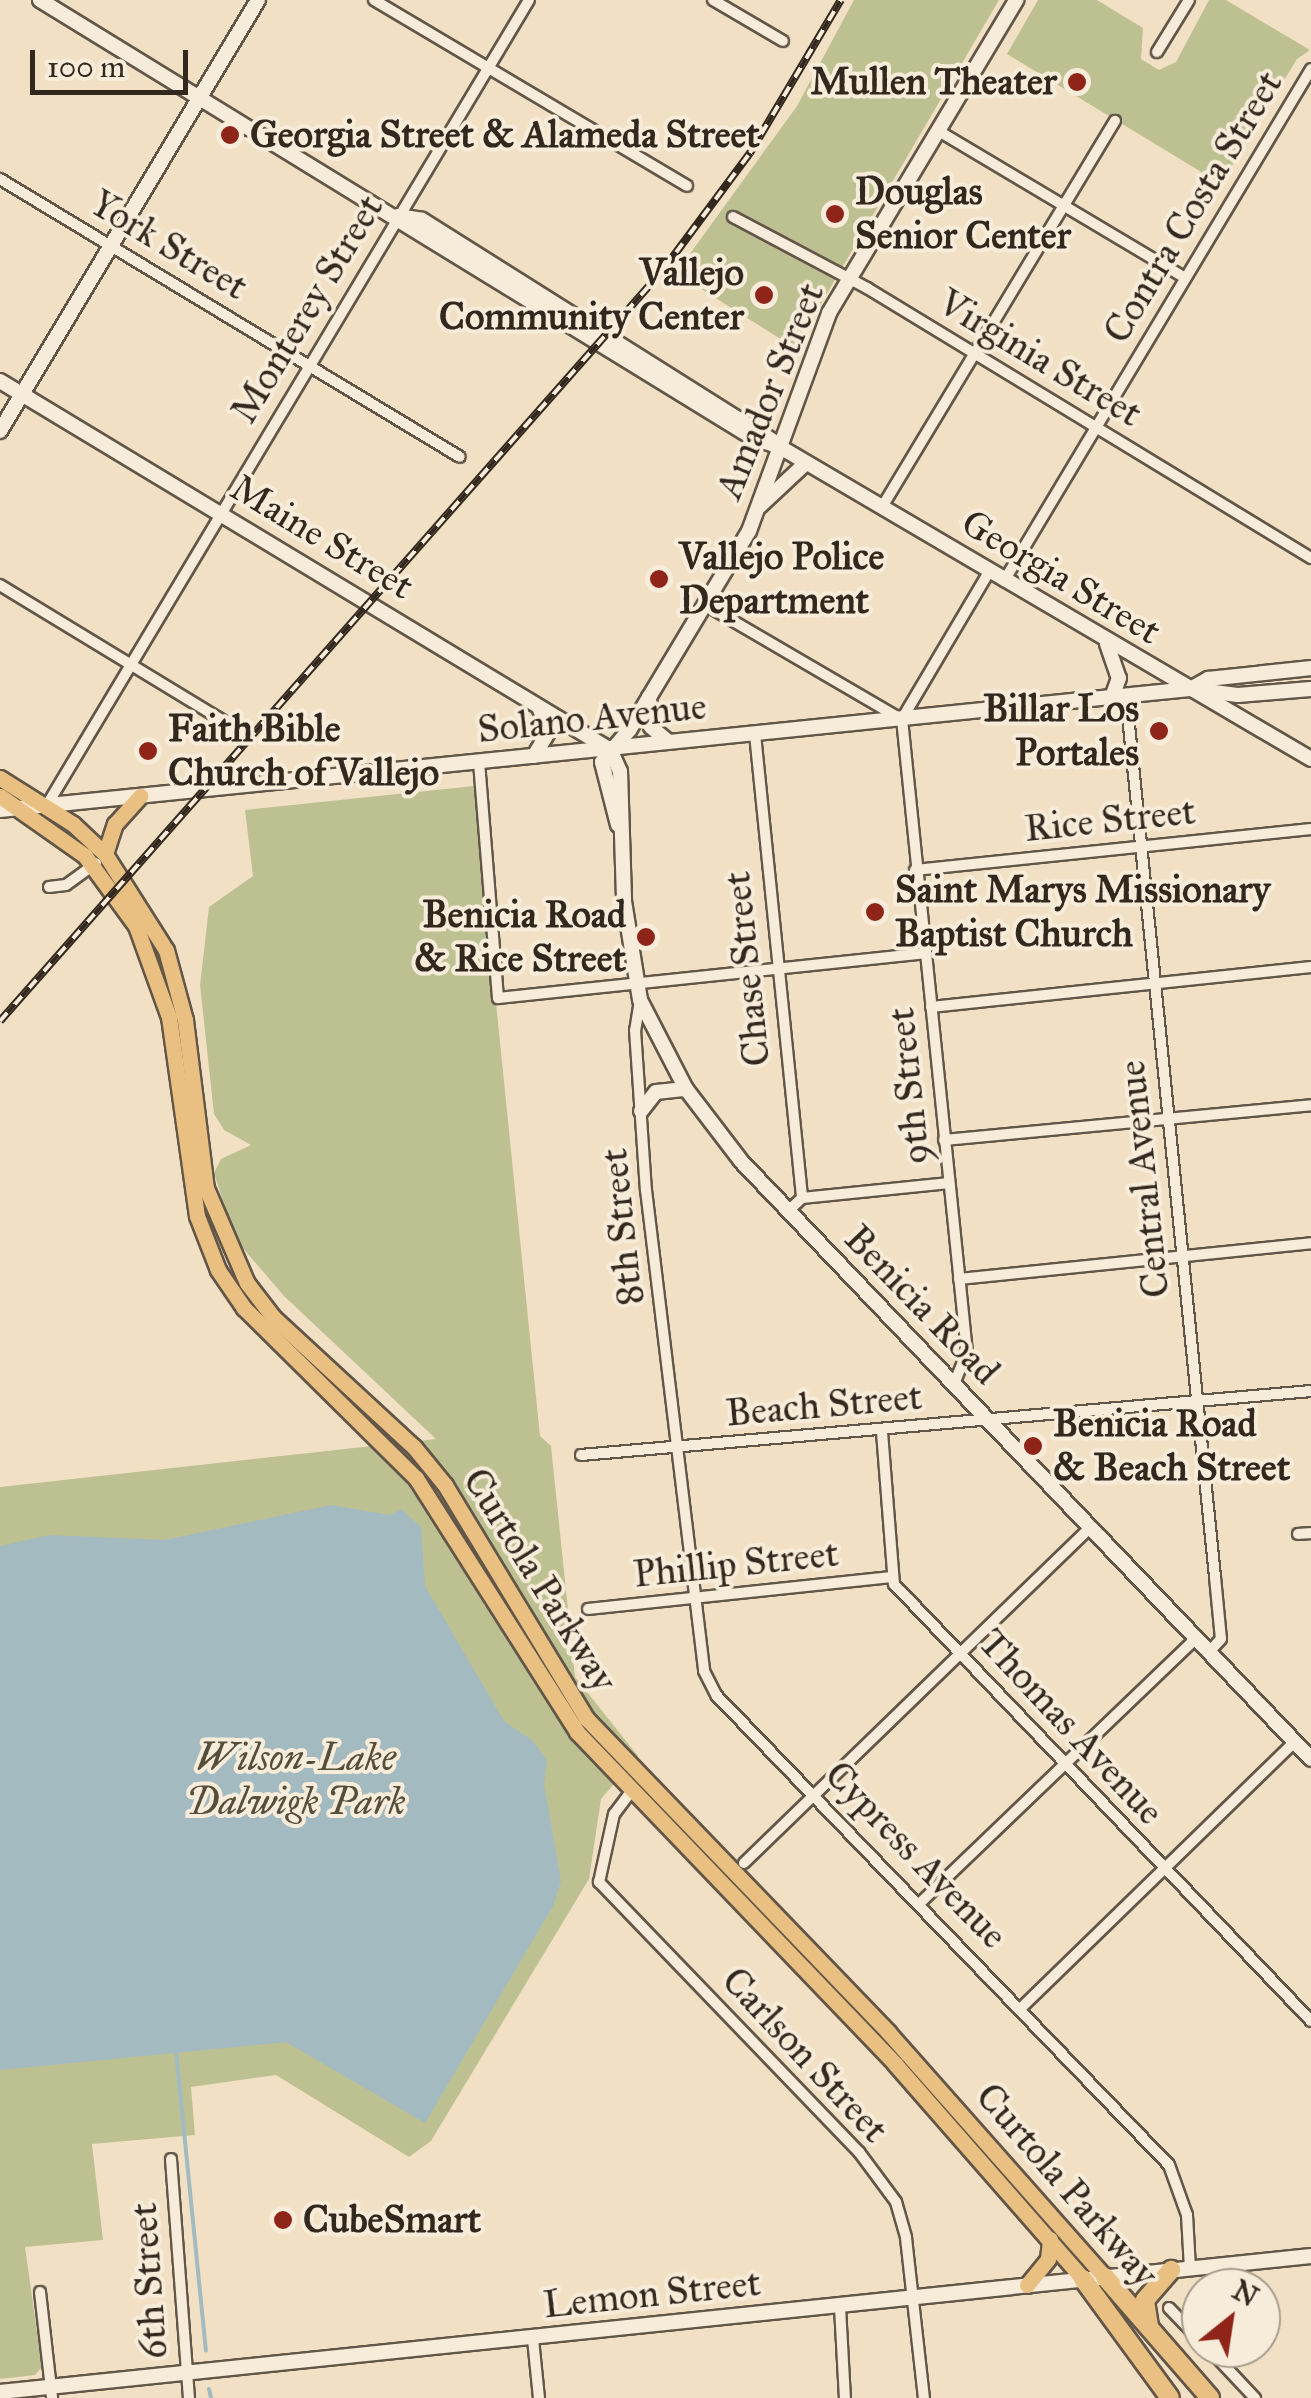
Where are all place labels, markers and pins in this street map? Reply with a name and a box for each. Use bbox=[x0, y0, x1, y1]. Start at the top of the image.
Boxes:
place label: Mullen Theater bbox=[811, 59, 1057, 105]
marker: Mullen Theater bbox=[1066, 71, 1088, 93]
place label: Georgia Street & Alameda Street bbox=[250, 112, 760, 158]
marker: Georgia Street & Alameda Street bbox=[219, 124, 241, 146]
place label: Douglas Senior Center bbox=[855, 169, 1071, 258]
marker: Douglas Senior Center bbox=[824, 203, 846, 225]
place label: Vallejo Community Center bbox=[439, 250, 744, 340]
marker: Vallejo Community Center bbox=[753, 284, 775, 306]
place label: Vallejo Police Department bbox=[679, 534, 884, 624]
marker: Vallejo Police Department bbox=[648, 568, 670, 590]
place label: Billar Los Portales bbox=[983, 686, 1139, 776]
place label: Faith Bible Church of Vallejo bbox=[168, 706, 439, 796]
marker: Billar Los Portales bbox=[1148, 720, 1170, 742]
marker: Faith Bible Church of Vallejo bbox=[137, 740, 159, 762]
place label: Saint Marys Missionary Baptist Church bbox=[895, 867, 1270, 956]
place label: Benicia Road & Rice Street bbox=[414, 892, 626, 982]
marker: Saint Marys Missionary Baptist Church bbox=[864, 901, 886, 923]
marker: Benicia Road & Rice Street bbox=[635, 926, 657, 948]
place label: Benicia Road & Beach Street bbox=[1053, 1401, 1290, 1490]
marker: Benicia Road & Beach Street bbox=[1022, 1435, 1044, 1457]
place label: CubeSmart bbox=[303, 2197, 481, 2243]
marker: CubeSmart bbox=[272, 2209, 294, 2231]

